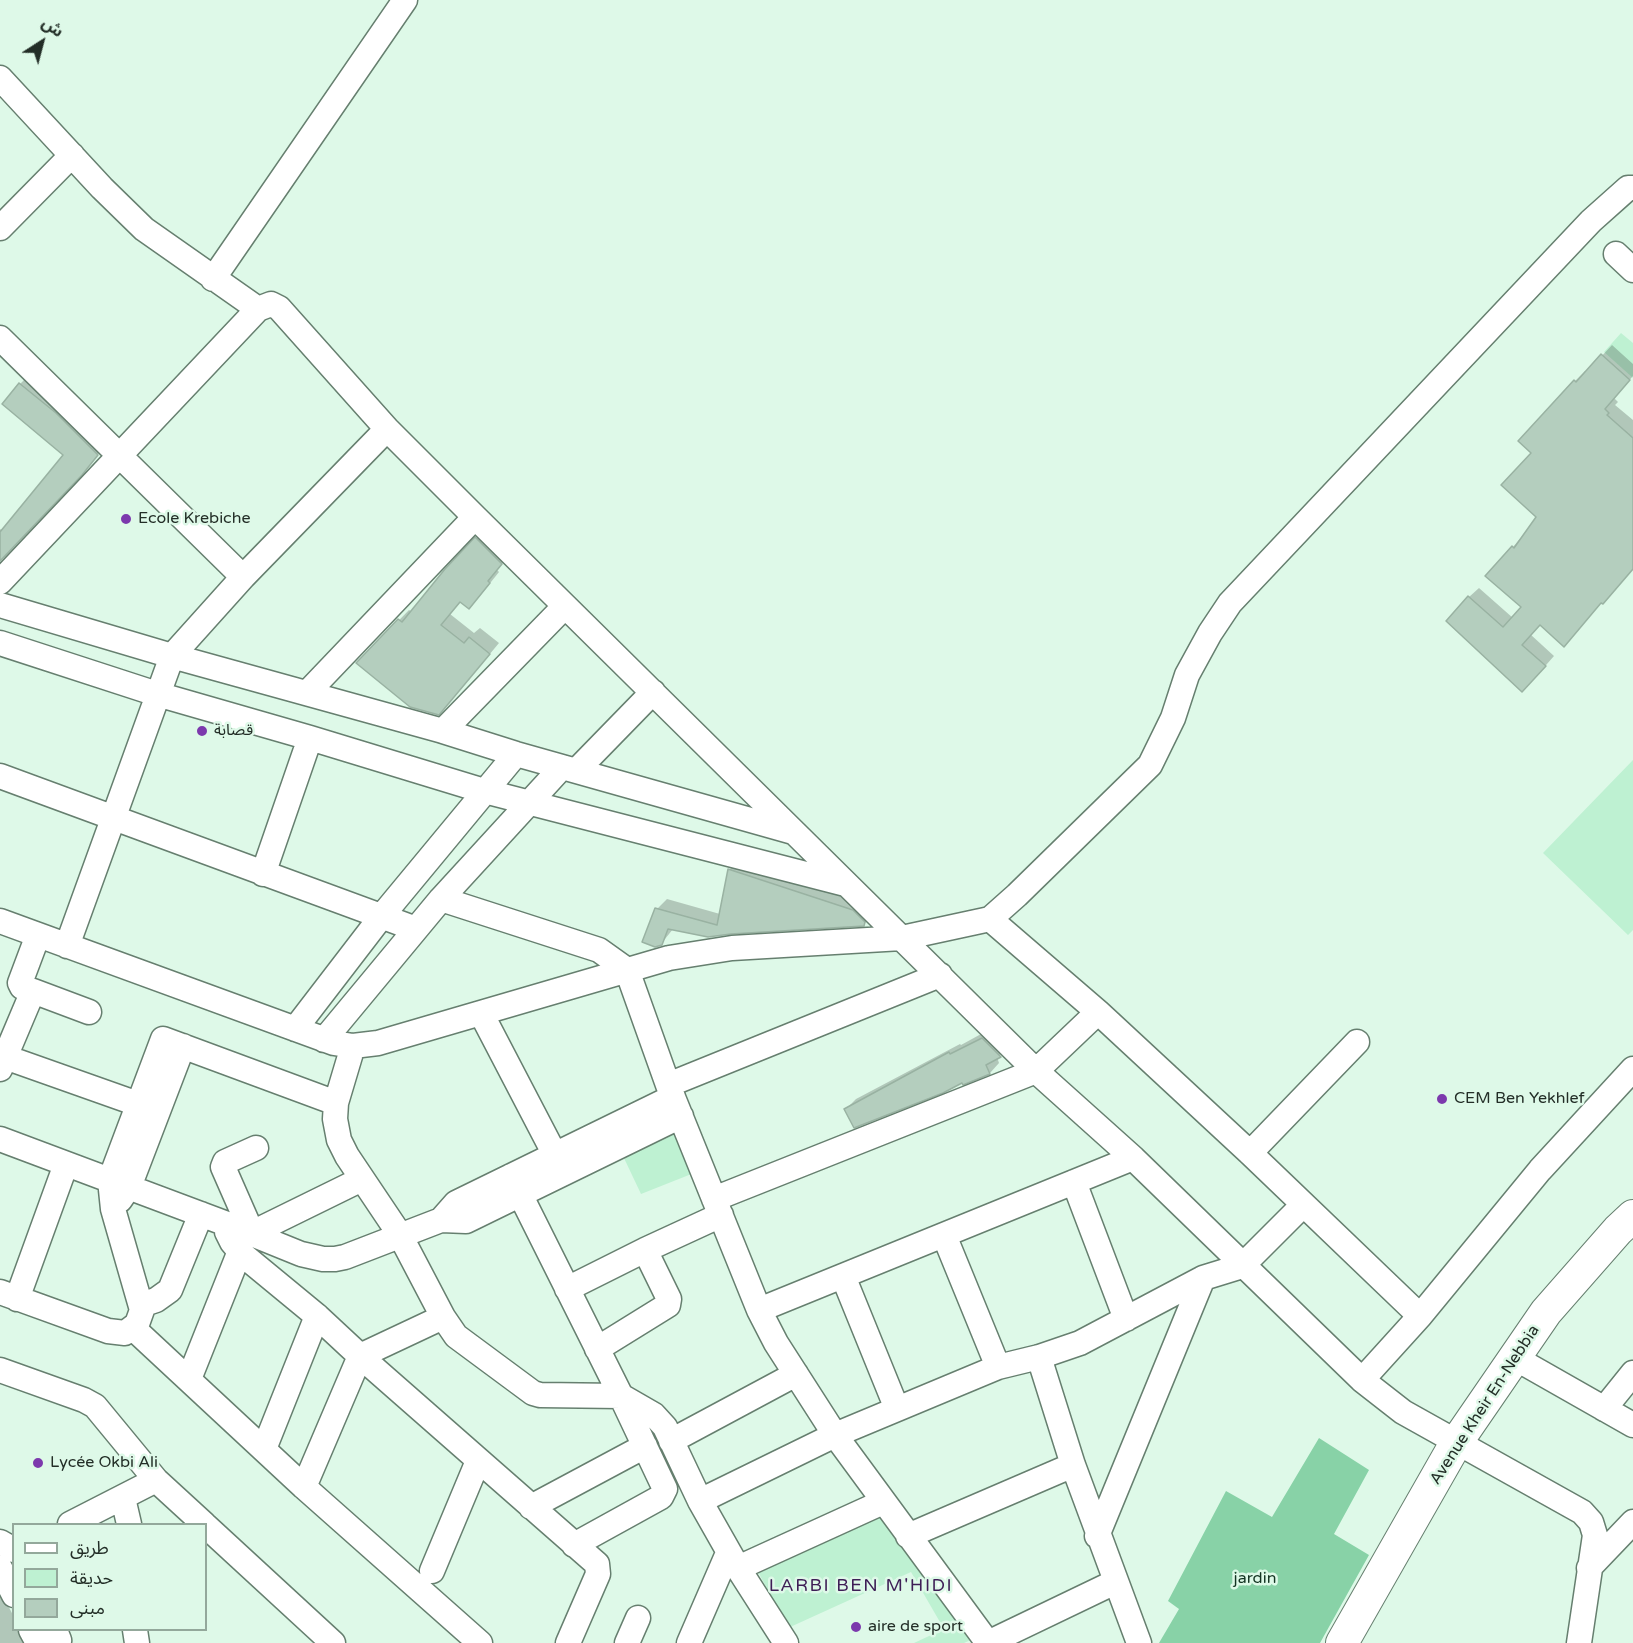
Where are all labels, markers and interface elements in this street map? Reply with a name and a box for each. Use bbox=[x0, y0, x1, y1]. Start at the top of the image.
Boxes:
north arrow bbox=[12, 12, 72, 72]
text: ش bbox=[38, 13, 67, 42]
place label: Ecole Krebiche bbox=[138, 509, 250, 529]
marker: Ecole Krebiche bbox=[119, 512, 133, 526]
place label: قصابة bbox=[214, 721, 253, 741]
marker: قصابة bbox=[195, 724, 209, 738]
place label: CEM Ben Yekhlef bbox=[1454, 1089, 1585, 1109]
marker: CEM Ben Yekhlef bbox=[1435, 1092, 1449, 1106]
street label: Avenue Kheir En-Nebbia bbox=[1426, 1322, 1544, 1488]
place label: Lycée Okbi Ali bbox=[50, 1453, 158, 1473]
marker: Lycée Okbi Ali bbox=[31, 1456, 45, 1470]
legend bbox=[12, 1523, 207, 1631]
text: طريق bbox=[70, 1537, 109, 1559]
text: حديقة bbox=[70, 1567, 113, 1589]
park label: jardin bbox=[1234, 1569, 1276, 1589]
district label: LARBI BEN M'HIDI bbox=[769, 1575, 953, 1597]
text: مبنى bbox=[70, 1597, 105, 1619]
place label: aire de sport bbox=[868, 1617, 963, 1637]
marker: aire de sport bbox=[849, 1620, 863, 1634]

